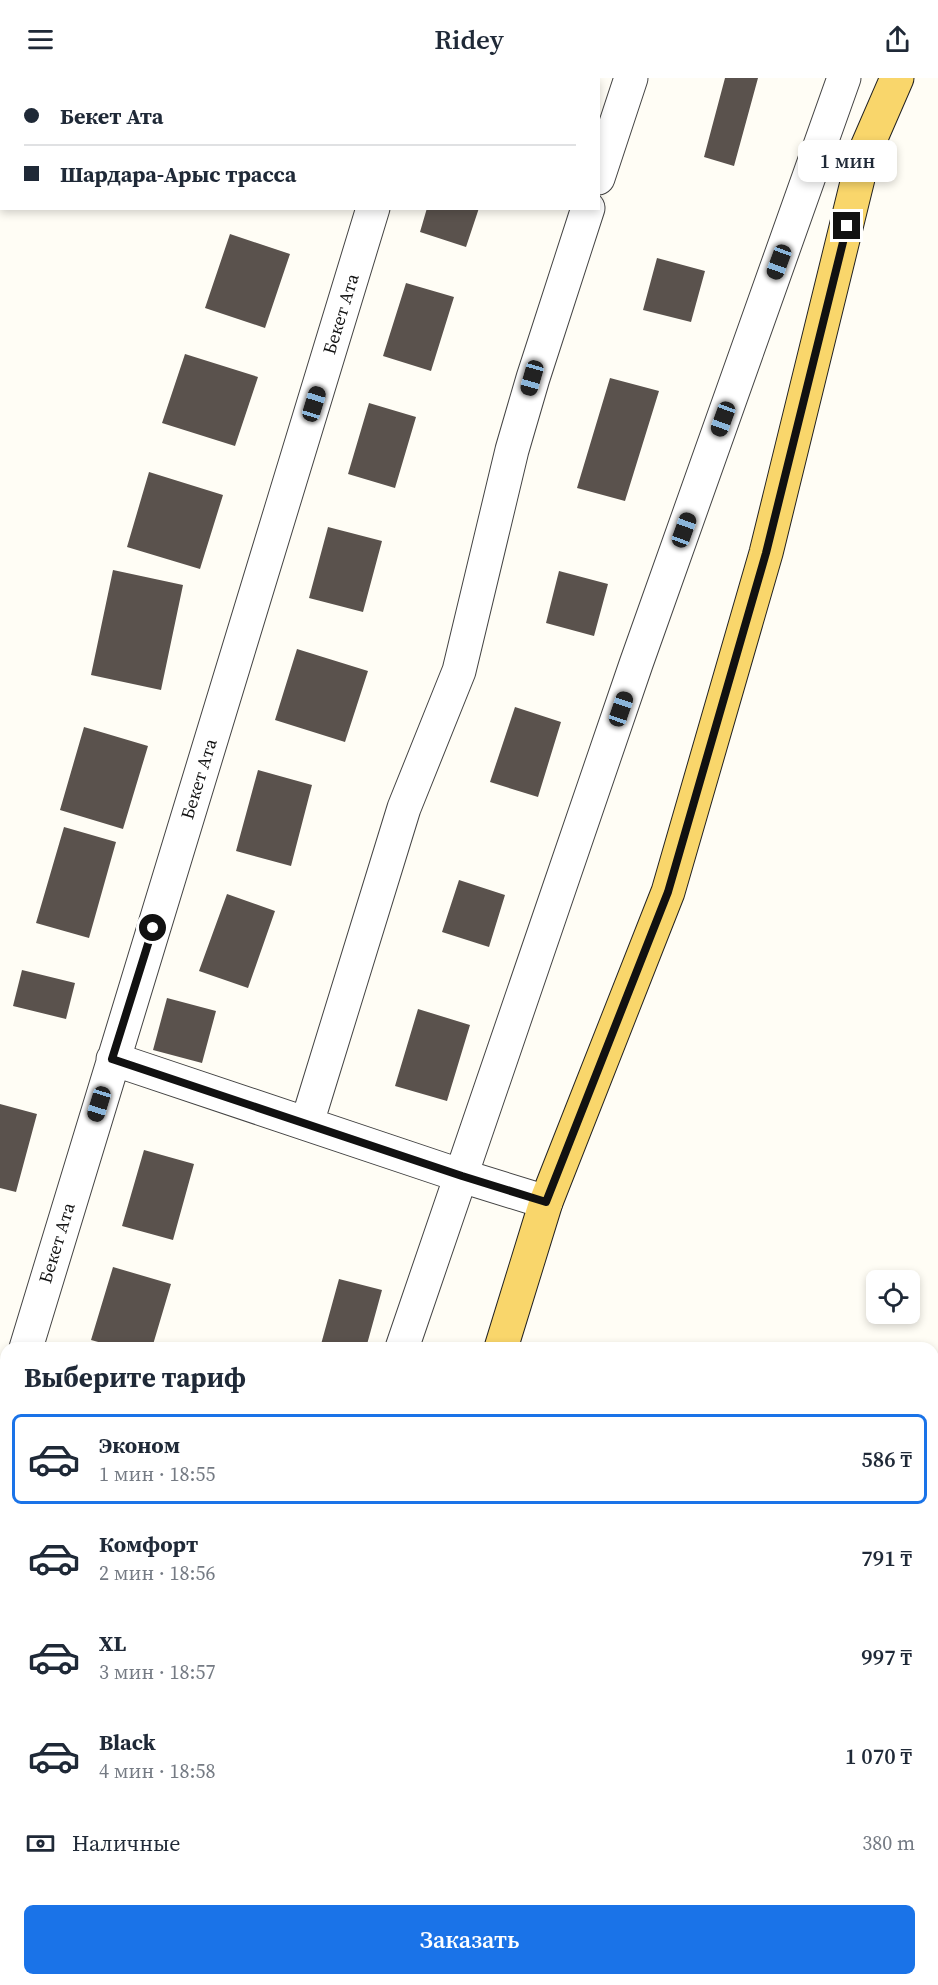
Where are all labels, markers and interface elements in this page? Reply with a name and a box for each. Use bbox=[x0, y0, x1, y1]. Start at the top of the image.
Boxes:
text: Ridey bbox=[434, 21, 504, 58]
icon: menu bbox=[24, 23, 57, 56]
icon: share bbox=[881, 23, 914, 56]
text: Бекет Ата bbox=[60, 101, 164, 131]
callout: 1 мин bbox=[798, 139, 896, 181]
text: 1 мин bbox=[820, 147, 875, 175]
text: Шардара-Арыс трасса bbox=[60, 159, 296, 189]
route end bbox=[833, 212, 860, 239]
car bbox=[764, 242, 794, 282]
street label: Бекет Ата bbox=[316, 270, 365, 357]
car bbox=[518, 358, 546, 398]
car bbox=[300, 384, 328, 424]
car bbox=[708, 399, 738, 439]
car bbox=[669, 510, 699, 550]
car bbox=[607, 689, 635, 729]
street label: Бекет Ата bbox=[174, 735, 223, 822]
route start bbox=[139, 914, 166, 941]
car bbox=[85, 1084, 113, 1124]
street label: Бекет Ата bbox=[32, 1199, 81, 1286]
map controls bbox=[866, 1270, 920, 1324]
button: locate bbox=[866, 1270, 920, 1324]
text: Выберите тариф bbox=[24, 1359, 246, 1396]
text: Эконом bbox=[99, 1430, 180, 1460]
icon: car bbox=[27, 1432, 81, 1486]
text: 586 ₸ bbox=[861, 1444, 912, 1474]
text: 1 мин · 18:55 bbox=[99, 1460, 215, 1488]
text: Комфорт bbox=[99, 1529, 198, 1559]
icon: car bbox=[27, 1531, 81, 1585]
text: 791 ₸ bbox=[861, 1543, 912, 1573]
text: 2 мин · 18:56 bbox=[99, 1559, 215, 1587]
text: XL bbox=[99, 1628, 126, 1658]
icon: car bbox=[27, 1630, 81, 1684]
text: 997 ₸ bbox=[861, 1642, 912, 1672]
text: 3 мин · 18:57 bbox=[99, 1658, 215, 1686]
text: Black bbox=[99, 1727, 156, 1757]
icon: car bbox=[27, 1729, 81, 1783]
text: 1 070 ₸ bbox=[845, 1741, 912, 1771]
text: 4 мин · 18:58 bbox=[99, 1757, 215, 1785]
icon: cash bbox=[24, 1827, 57, 1860]
text: Наличные bbox=[72, 1828, 181, 1858]
text: 380 m bbox=[862, 1829, 915, 1857]
button: Заказать bbox=[24, 1905, 915, 1974]

